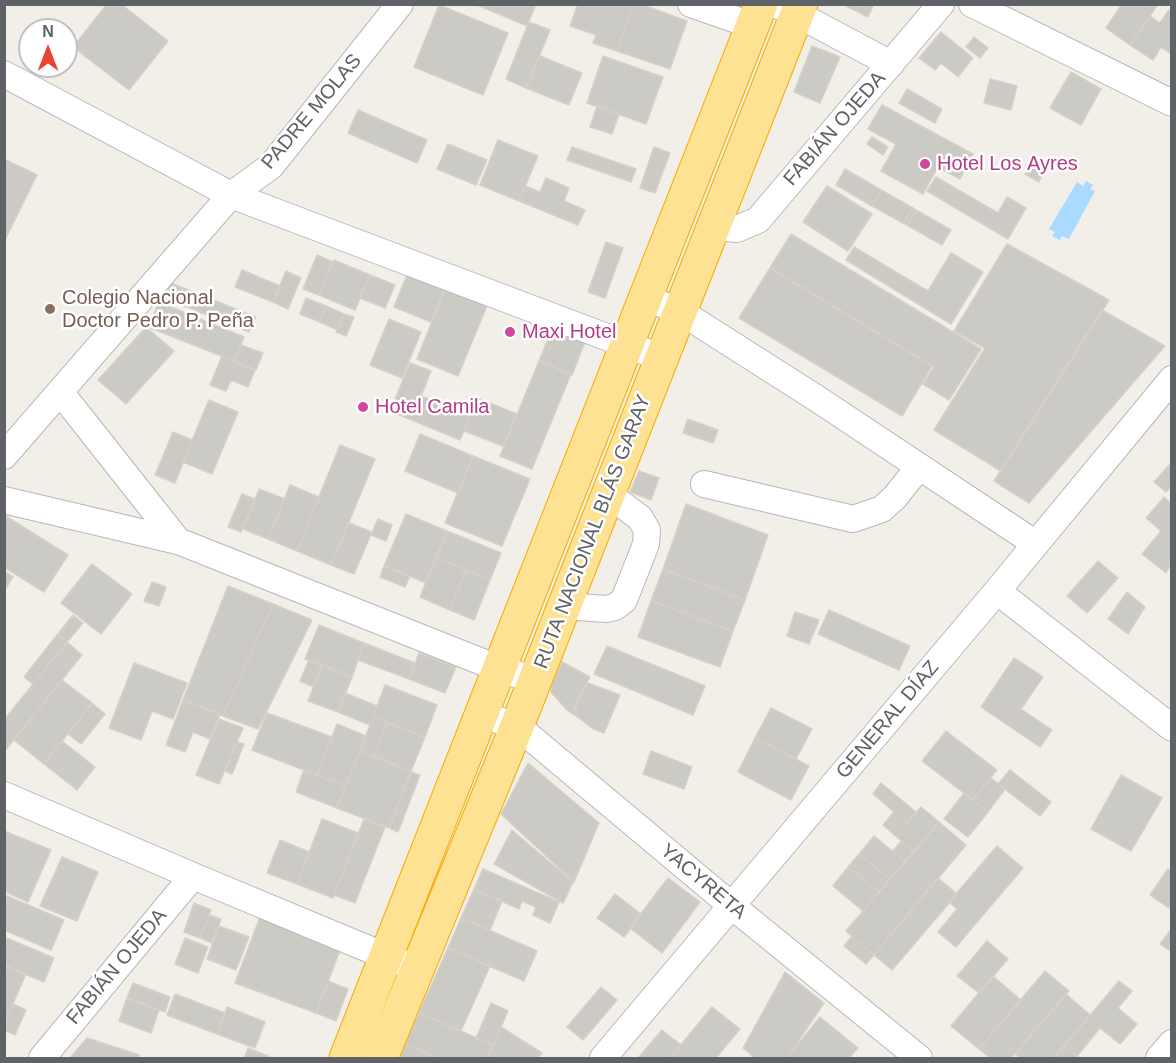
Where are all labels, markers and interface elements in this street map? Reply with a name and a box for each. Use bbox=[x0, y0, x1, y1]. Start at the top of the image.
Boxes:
north arrow bbox=[18, 18, 78, 78]
text: N bbox=[42, 23, 54, 40]
street label: PADRE MOLAS bbox=[257, 50, 367, 174]
street label: FABIÁN OJEDA bbox=[779, 67, 891, 191]
place label: Hotel Los Ayres bbox=[937, 152, 1078, 176]
marker: Hotel Los Ayres bbox=[918, 157, 932, 171]
place label: Colegio Nacional Doctor Pedro P. Peña bbox=[62, 286, 254, 333]
marker: Colegio Nacional Doctor Pedro P. Peña bbox=[43, 302, 57, 316]
place label: Maxi Hotel bbox=[522, 320, 616, 344]
marker: Maxi Hotel bbox=[503, 325, 517, 339]
street label: RUTA NACIONAL BLÁS GARAY bbox=[530, 392, 656, 672]
place label: Hotel Camila bbox=[375, 395, 489, 419]
marker: Hotel Camila bbox=[356, 400, 370, 414]
street label: GENERAL DÍAZ bbox=[832, 656, 944, 784]
street label: YACYRETA bbox=[655, 839, 751, 925]
street label: FABIÁN OJEDA bbox=[62, 904, 172, 1030]

